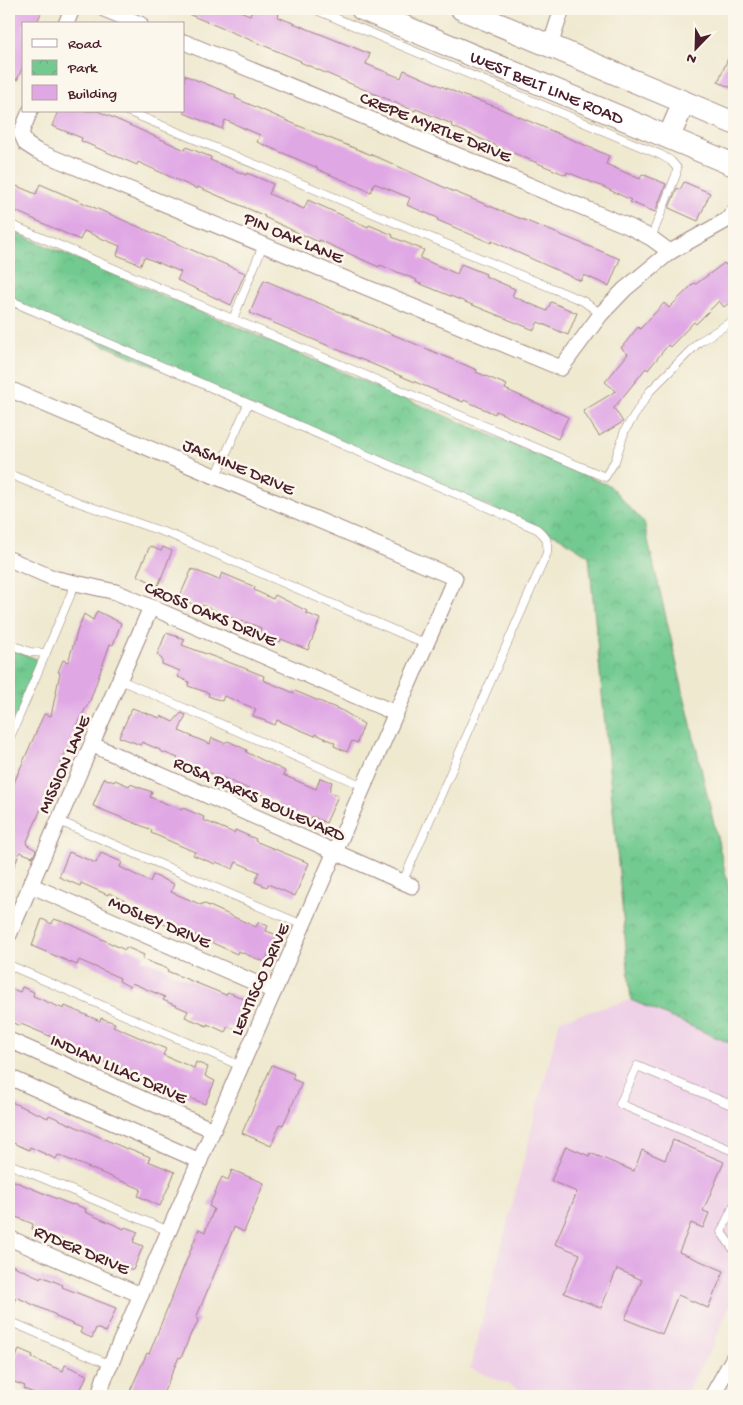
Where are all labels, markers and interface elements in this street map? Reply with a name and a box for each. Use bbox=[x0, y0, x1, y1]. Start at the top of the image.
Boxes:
legend bbox=[22, 22, 185, 112]
north arrow bbox=[670, 22, 720, 72]
text: Road bbox=[68, 36, 102, 54]
street label: WEST BELT LINE ROAD bbox=[466, 47, 627, 131]
text: N bbox=[684, 48, 699, 67]
text: Park bbox=[67, 60, 98, 78]
text: Building bbox=[67, 86, 117, 104]
street label: CREPE MYRTLE DRIVE bbox=[356, 88, 515, 169]
street label: PIN OAK LANE bbox=[239, 209, 347, 270]
street label: JASMINE DRIVE bbox=[179, 435, 298, 502]
street label: CROSS OAKS DRIVE bbox=[141, 578, 280, 653]
street label: MISSION LANE bbox=[34, 712, 97, 817]
street label: ROSA PARKS BOULEVARD bbox=[170, 753, 348, 848]
street label: MOSLEY DRIVE bbox=[105, 892, 214, 955]
street label: LENTISCO DRIVE bbox=[227, 920, 296, 1039]
street label: INDIAN LILAC DRIVE bbox=[46, 1031, 190, 1110]
street label: RYDER DRIVE bbox=[30, 1222, 132, 1281]

